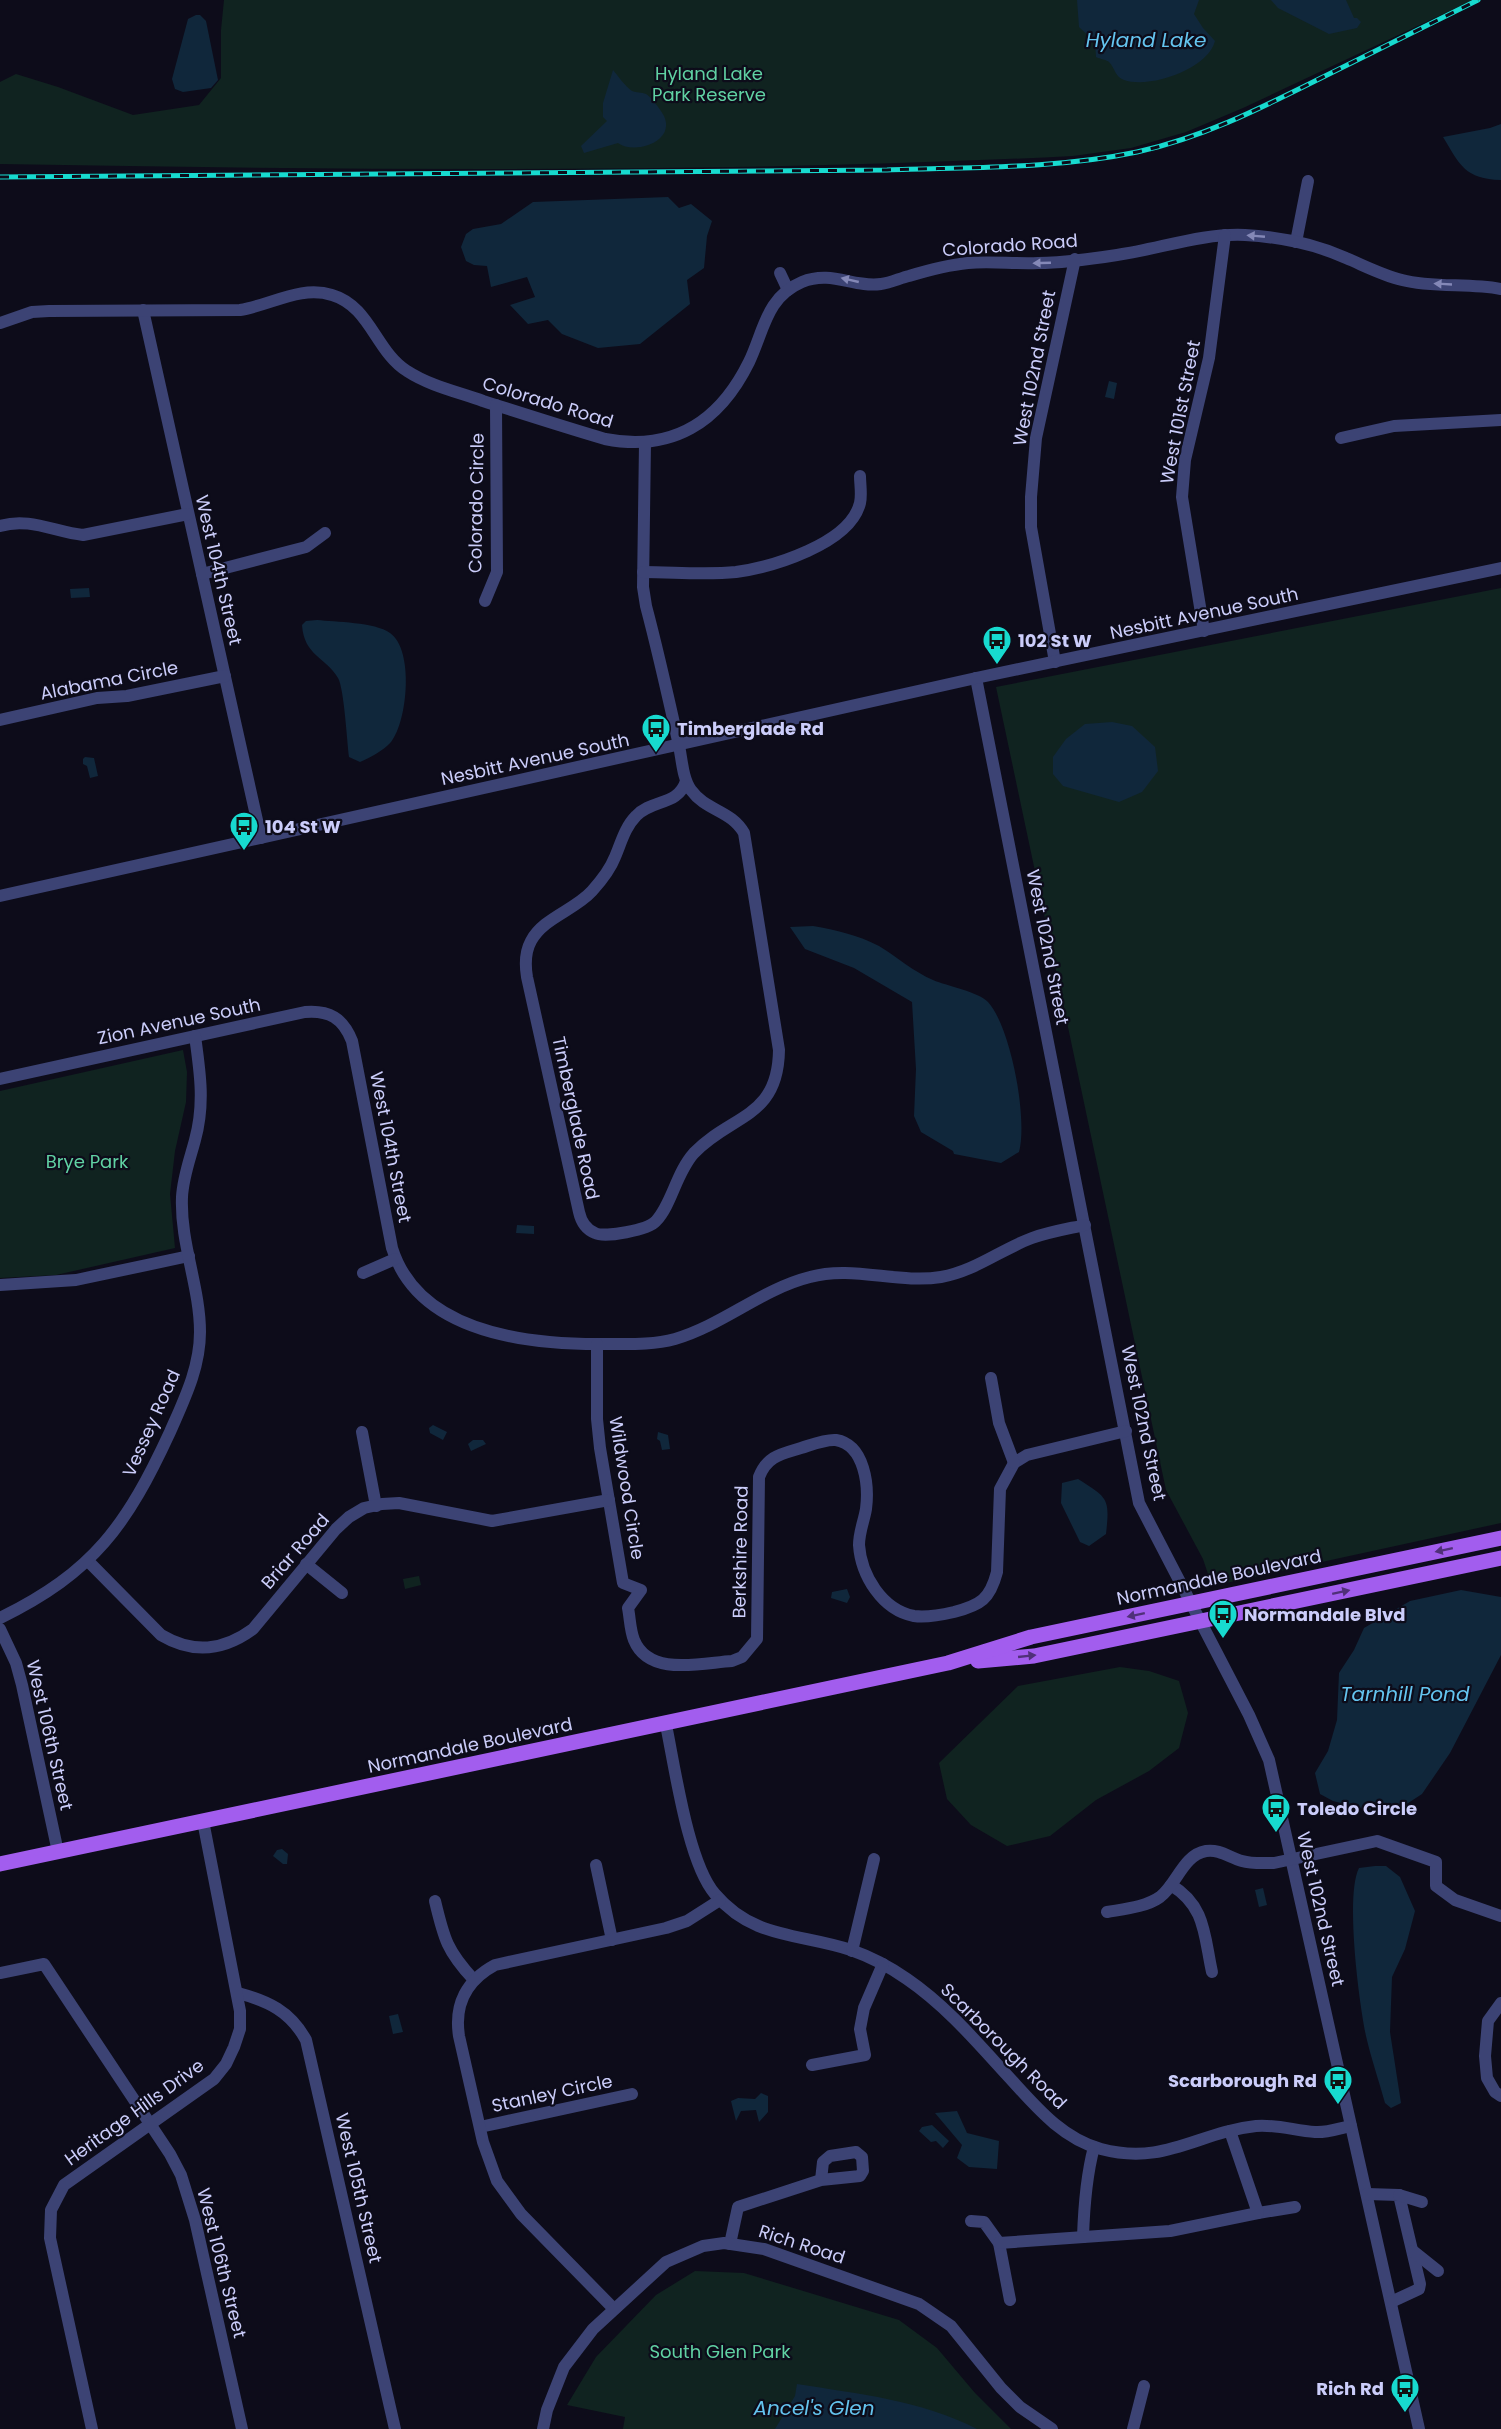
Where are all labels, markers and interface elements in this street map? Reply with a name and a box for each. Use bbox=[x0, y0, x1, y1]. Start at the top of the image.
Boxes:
water label: Hyland Lake bbox=[1086, 26, 1206, 54]
park label: Hyland Lake Park Reserve bbox=[652, 61, 766, 107]
street label: Colorado Road bbox=[942, 228, 1078, 262]
one-way arrow bbox=[1246, 231, 1265, 241]
one-way arrow bbox=[1033, 258, 1052, 267]
one-way arrow bbox=[841, 275, 859, 285]
one-way arrow bbox=[1433, 279, 1452, 288]
street label: West 102nd Street bbox=[1007, 288, 1061, 448]
street label: West 101st Street bbox=[1154, 338, 1206, 486]
street label: Colorado Road bbox=[480, 370, 616, 434]
street label: Colorado Circle bbox=[462, 433, 490, 573]
street label: West 104th Street bbox=[190, 492, 248, 648]
street label: Nesbitt Avenue South bbox=[1108, 581, 1300, 645]
bus stop icon: 102 St W bbox=[981, 624, 1013, 666]
place label: 102 St W bbox=[1018, 628, 1092, 653]
street label: Alabama Circle bbox=[38, 654, 180, 706]
bus stop icon: Timberglade Rd bbox=[640, 712, 672, 754]
place label: Timberglade Rd bbox=[677, 716, 824, 741]
street label: Nesbitt Avenue South bbox=[439, 727, 631, 791]
bus stop icon: 104 St W bbox=[228, 810, 260, 852]
place label: 104 St W bbox=[265, 814, 341, 839]
street label: West 102nd Street bbox=[1021, 867, 1075, 1027]
street label: Zion Avenue South bbox=[95, 992, 263, 1050]
street label: Timberglade Road bbox=[546, 1034, 606, 1202]
street label: West 104th Street bbox=[364, 1069, 418, 1225]
park label: Brye Park bbox=[46, 1149, 129, 1174]
street label: West 102nd Street bbox=[1115, 1343, 1173, 1503]
street label: Vessey Road bbox=[116, 1365, 186, 1481]
street label: Wildwood Circle bbox=[603, 1414, 651, 1562]
street label: Berkshire Road bbox=[726, 1485, 754, 1619]
street label: Briar Road bbox=[255, 1508, 335, 1594]
street label: Normandale Boulevard bbox=[1114, 1543, 1324, 1611]
one-way arrow bbox=[1434, 1546, 1453, 1555]
one-way arrow bbox=[1332, 1587, 1351, 1596]
bus stop icon: Normandale Blvd bbox=[1207, 1598, 1239, 1640]
place label: Normandale Blvd bbox=[1244, 1602, 1405, 1627]
one-way arrow bbox=[1126, 1611, 1145, 1620]
one-way arrow bbox=[1018, 1651, 1037, 1661]
street label: West 106th Street bbox=[21, 1657, 79, 1813]
water label: Tarnhill Pond bbox=[1341, 1680, 1470, 1708]
street label: Normandale Boulevard bbox=[365, 1711, 575, 1779]
bus stop icon: Toledo Circle bbox=[1260, 1792, 1292, 1834]
place label: Toledo Circle bbox=[1297, 1796, 1417, 1821]
street label: West 102nd Street bbox=[1291, 1829, 1351, 1989]
street label: Scarborough Road bbox=[935, 1977, 1073, 2115]
street label: Heritage Hills Drive bbox=[59, 2053, 209, 2171]
bus stop icon: Scarborough Rd bbox=[1322, 2064, 1354, 2106]
street label: Stanley Circle bbox=[489, 2068, 615, 2118]
place label: Scarborough Rd bbox=[1168, 2068, 1317, 2093]
street label: West 105th Street bbox=[330, 2110, 388, 2266]
street label: West 106th Street bbox=[191, 2185, 253, 2341]
street label: Rich Road bbox=[756, 2218, 848, 2270]
park label: South Glen Park bbox=[650, 2339, 791, 2364]
bus stop icon: Rich Rd bbox=[1389, 2372, 1421, 2414]
place label: Rich Rd bbox=[1316, 2376, 1384, 2401]
water label: Ancel's Glen bbox=[753, 2394, 875, 2422]

